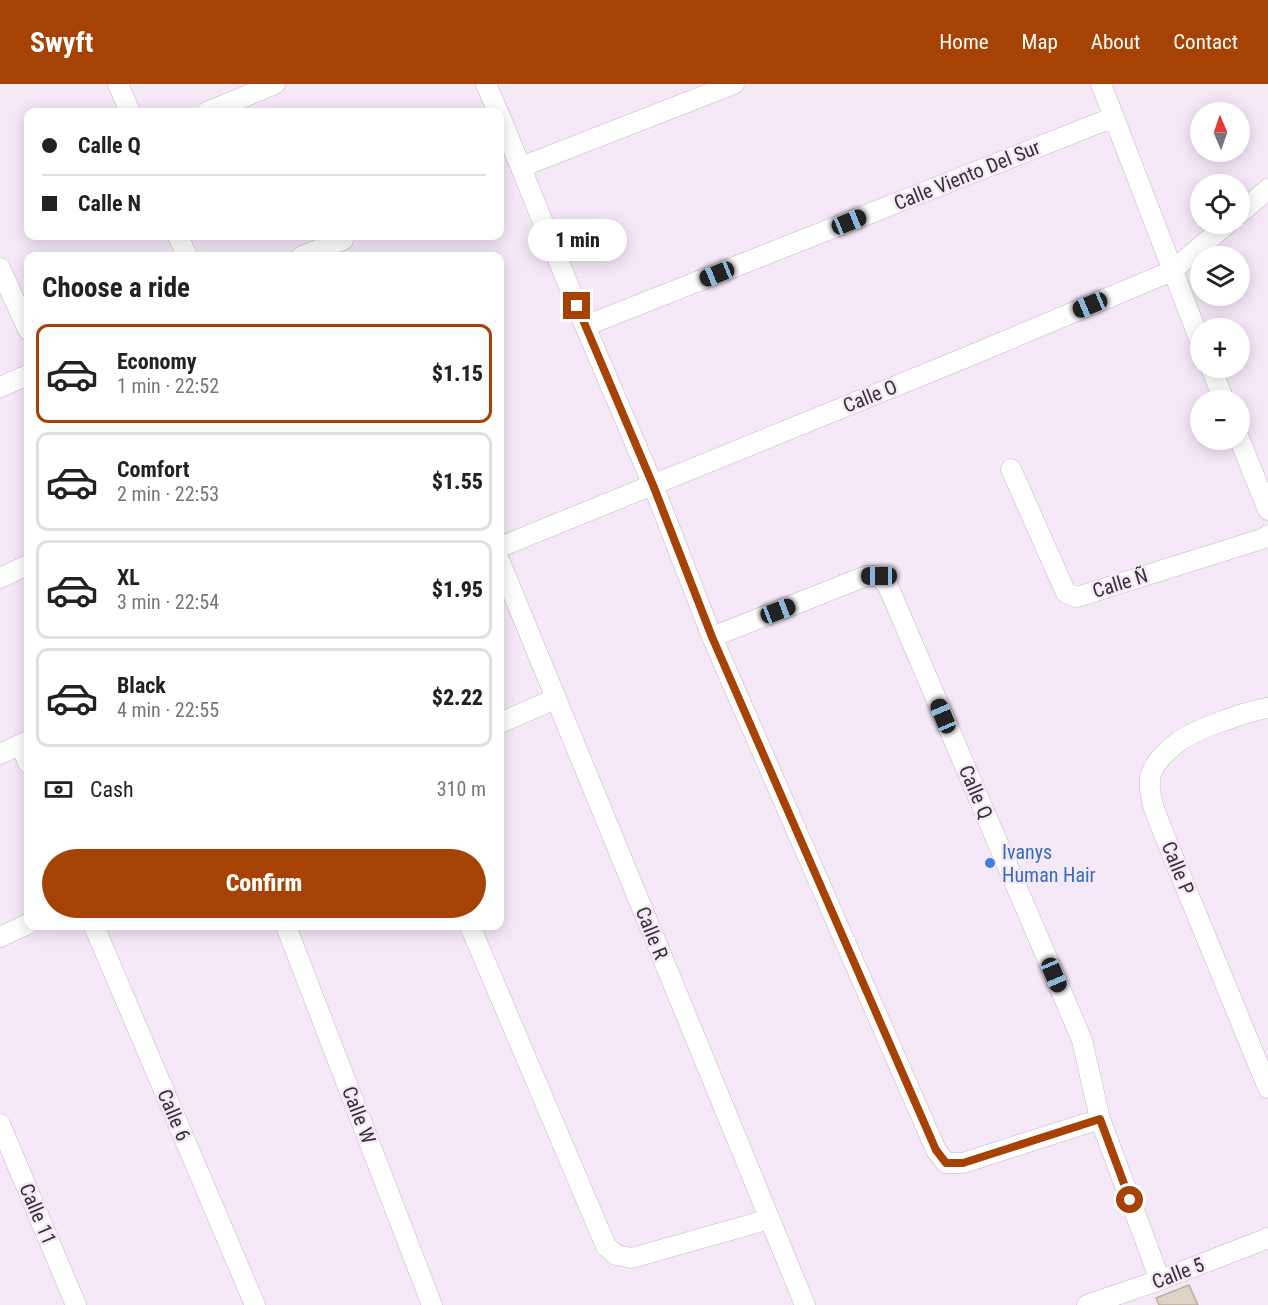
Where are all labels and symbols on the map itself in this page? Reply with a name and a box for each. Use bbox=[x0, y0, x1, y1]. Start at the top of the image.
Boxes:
north arrow bbox=[1190, 102, 1250, 162]
street label: Calle Viento Del Sur bbox=[890, 135, 1044, 215]
car bbox=[829, 207, 869, 237]
callout: 1 min bbox=[528, 219, 626, 261]
car bbox=[697, 259, 737, 289]
car bbox=[1070, 290, 1110, 320]
route end bbox=[563, 292, 590, 319]
street label: Calle O bbox=[840, 374, 900, 418]
street label: Calle Ñ bbox=[1089, 563, 1151, 603]
car bbox=[861, 567, 897, 585]
car bbox=[758, 596, 798, 626]
car bbox=[928, 696, 958, 736]
street label: Calle Q bbox=[954, 761, 998, 823]
street label: Calle P bbox=[1157, 838, 1199, 898]
place label: Ivanys Human Hair bbox=[1002, 840, 1096, 887]
marker: Ivanys Human Hair bbox=[983, 856, 997, 870]
street label: Calle R bbox=[631, 903, 674, 963]
car bbox=[1039, 955, 1069, 995]
street label: Calle W bbox=[337, 1083, 381, 1147]
street label: Calle 6 bbox=[152, 1085, 196, 1145]
street label: Calle 11 bbox=[14, 1180, 62, 1248]
route start bbox=[1116, 1186, 1143, 1213]
street label: Calle 5 bbox=[1149, 1252, 1208, 1294]

